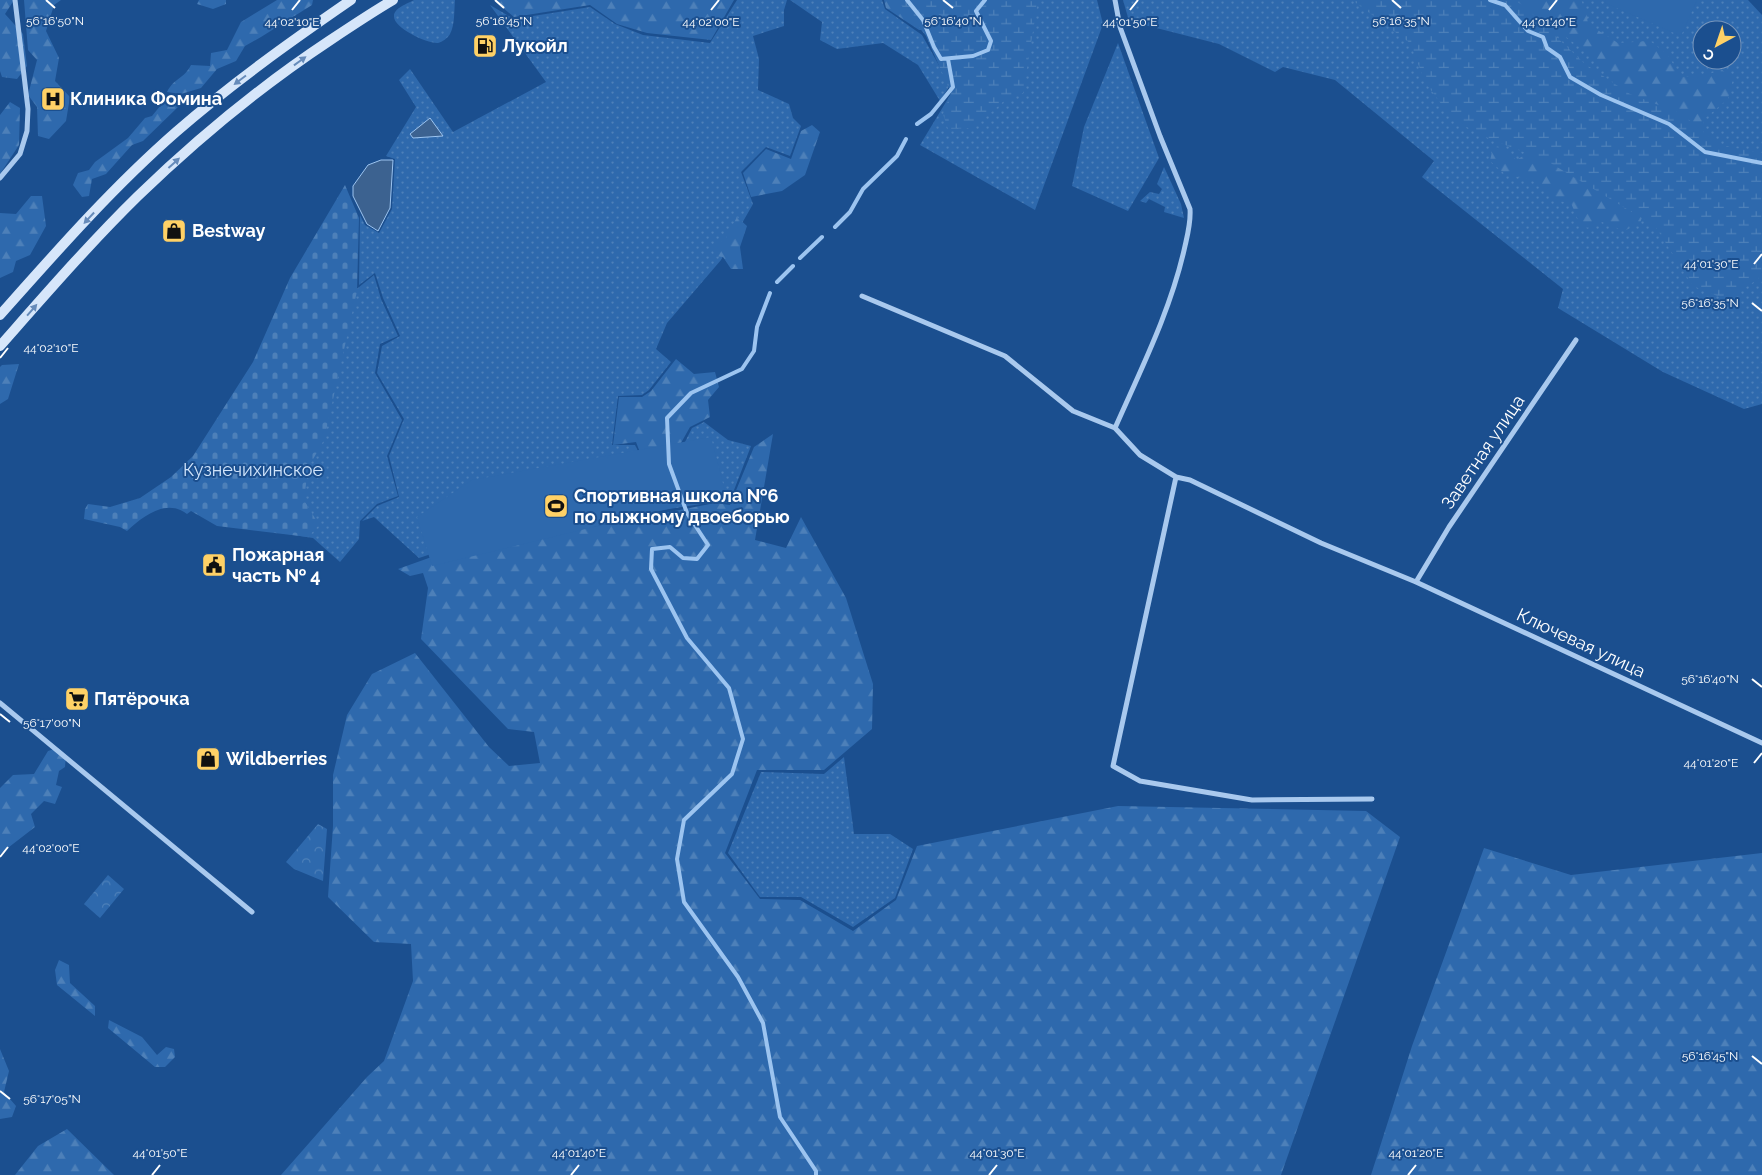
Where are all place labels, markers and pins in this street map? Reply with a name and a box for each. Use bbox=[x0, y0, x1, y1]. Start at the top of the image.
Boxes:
fuel station icon: Лукойл bbox=[472, 33, 498, 59]
place label: Лукойл bbox=[502, 35, 568, 56]
hospital icon: Клиника Фомина bbox=[40, 86, 66, 112]
place label: Клиника Фомина bbox=[70, 88, 222, 109]
shop icon: Bestway bbox=[161, 218, 187, 244]
place label: Bestway bbox=[192, 220, 266, 241]
place label: Спортивная школа №6 по лыжному двоеборью bbox=[574, 485, 790, 527]
sports icon: Спортивная школа №6 по лыжному двоеборью bbox=[543, 493, 569, 519]
place label: Пожарная часть № 4 bbox=[232, 544, 324, 586]
public building icon: Пожарная часть № 4 bbox=[201, 552, 227, 578]
supermarket icon: Пятёрочка bbox=[64, 686, 90, 712]
place label: Пятёрочка bbox=[94, 688, 190, 709]
shop icon: Wildberries bbox=[195, 746, 221, 772]
place label: Wildberries bbox=[226, 748, 327, 769]

